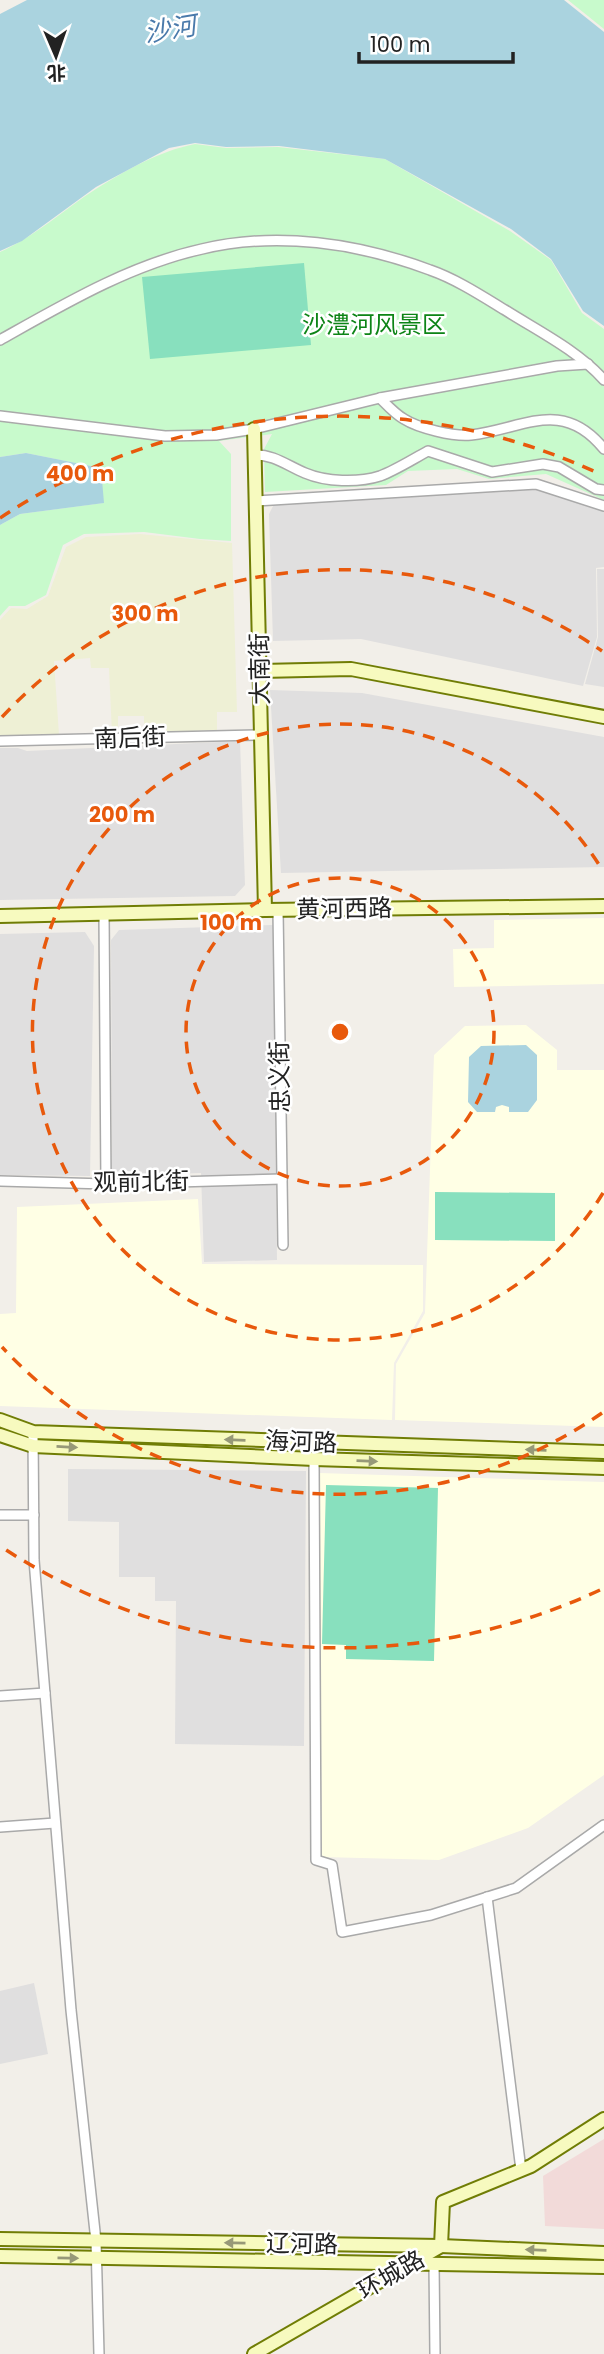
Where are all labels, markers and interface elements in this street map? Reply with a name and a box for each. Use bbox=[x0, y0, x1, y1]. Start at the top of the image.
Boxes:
water label: 沙河 bbox=[141, 6, 203, 51]
north arrow bbox=[21, 21, 91, 91]
scale bar bbox=[359, 21, 513, 65]
text: 100 m bbox=[370, 30, 430, 59]
text: 北 bbox=[47, 59, 67, 86]
park label: 沙澧河风景区 bbox=[302, 308, 446, 341]
text: 400 m bbox=[46, 459, 114, 488]
text: 300 m bbox=[112, 599, 178, 628]
street label: 大南街 bbox=[242, 633, 277, 705]
street label: 南后街 bbox=[93, 720, 167, 755]
text: 200 m bbox=[89, 800, 155, 829]
street label: 黄河西路 bbox=[296, 891, 392, 926]
text: 100 m bbox=[200, 908, 262, 937]
centre of rings bbox=[328, 1020, 352, 1044]
street label: 忠义街 bbox=[262, 1041, 297, 1113]
street label: 观前北街 bbox=[93, 1164, 189, 1199]
street label: 海河路 bbox=[264, 1424, 338, 1459]
one-way arrow bbox=[224, 1434, 246, 1445]
one-way arrow bbox=[56, 1442, 78, 1453]
one-way arrow bbox=[525, 1444, 547, 1455]
one-way arrow bbox=[357, 1455, 379, 1466]
street label: 辽河路 bbox=[266, 2226, 338, 2261]
one-way arrow bbox=[224, 2237, 246, 2249]
street label: 环城路 bbox=[351, 2242, 430, 2307]
one-way arrow bbox=[525, 2245, 547, 2256]
one-way arrow bbox=[57, 2252, 79, 2263]

